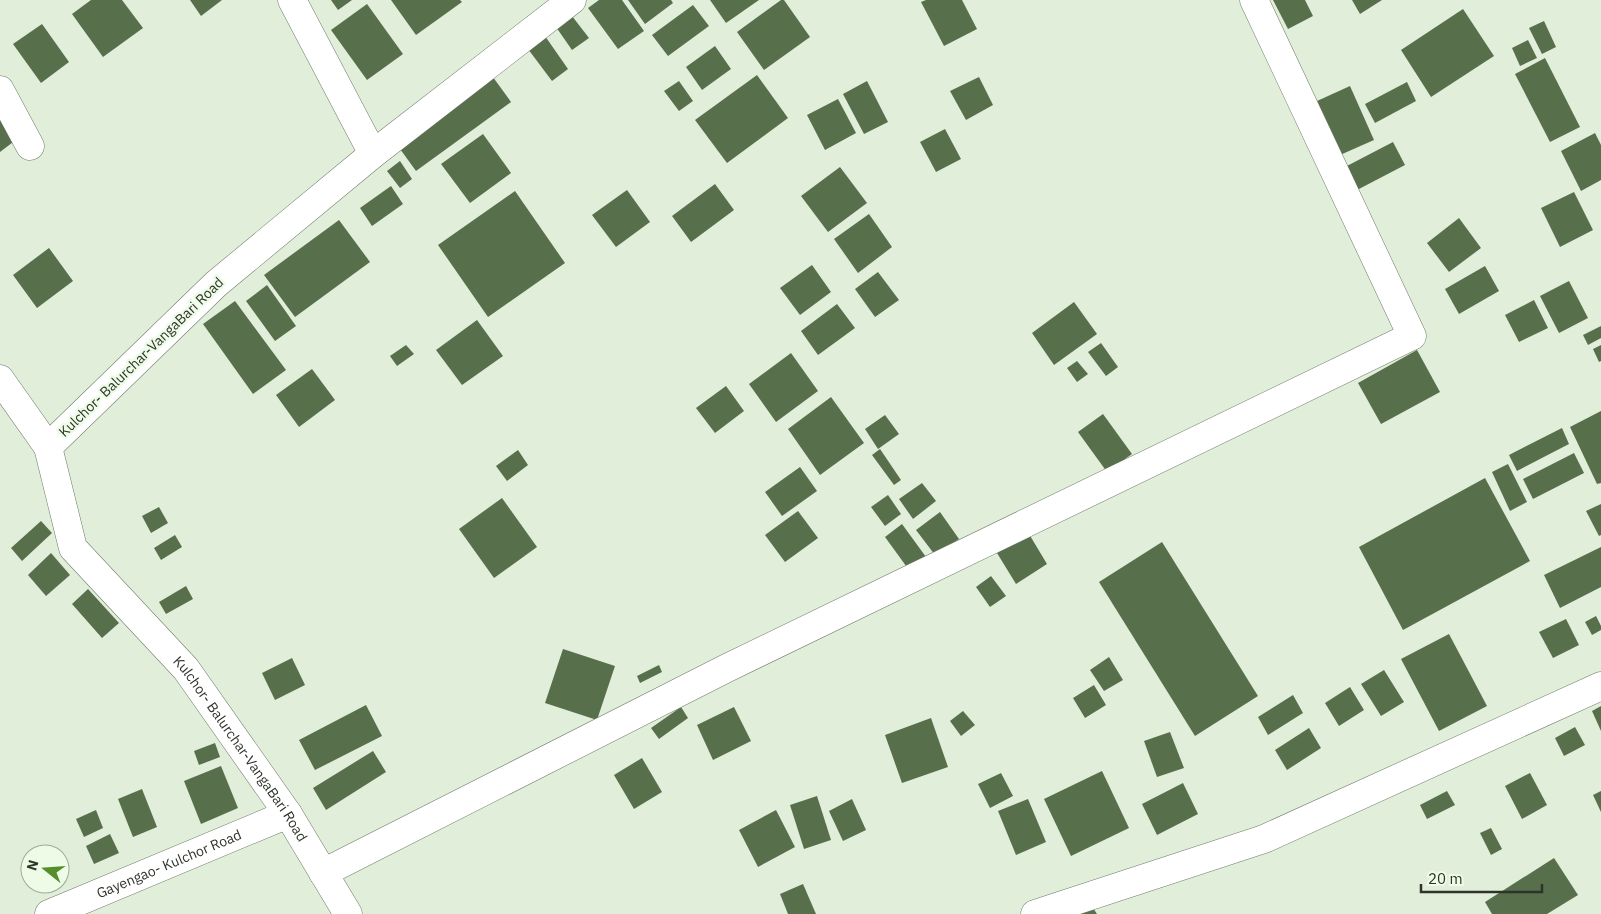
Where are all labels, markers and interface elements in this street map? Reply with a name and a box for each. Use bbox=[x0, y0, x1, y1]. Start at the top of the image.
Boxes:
street label: Kulchor- Balurchar-VangaBari Road bbox=[55, 273, 227, 441]
street label: Kulchor- Balurchar-VangaBari Road bbox=[169, 652, 311, 845]
street label: Gayengao- Kulchor Road bbox=[94, 826, 244, 902]
north arrow bbox=[20, 844, 70, 894]
text: N bbox=[22, 858, 43, 873]
scale bar bbox=[1421, 862, 1542, 894]
text: 20 m bbox=[1428, 869, 1463, 888]

